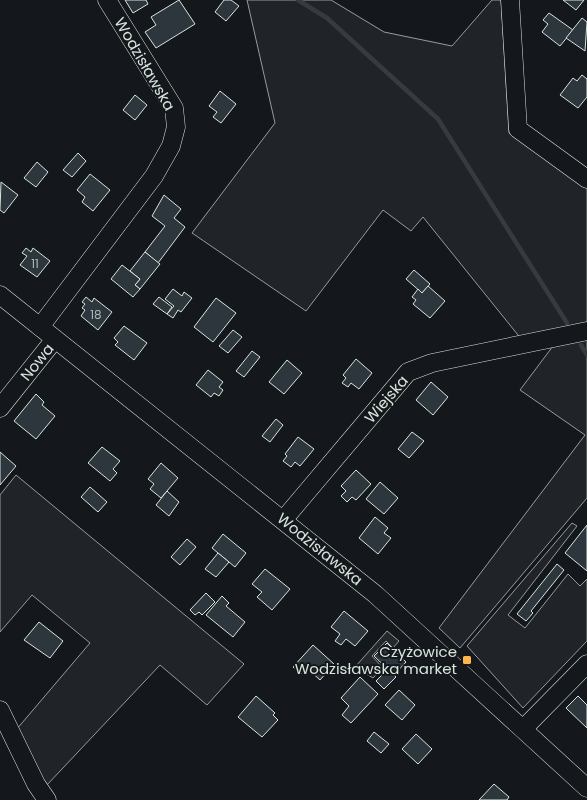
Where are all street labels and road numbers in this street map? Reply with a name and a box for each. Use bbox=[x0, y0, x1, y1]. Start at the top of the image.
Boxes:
street label: Wodzisławska bbox=[110, 13, 180, 115]
street label: Nowa bbox=[15, 339, 59, 385]
street label: Wiejska bbox=[359, 371, 413, 427]
street label: Wodzisławska bbox=[273, 508, 367, 590]

